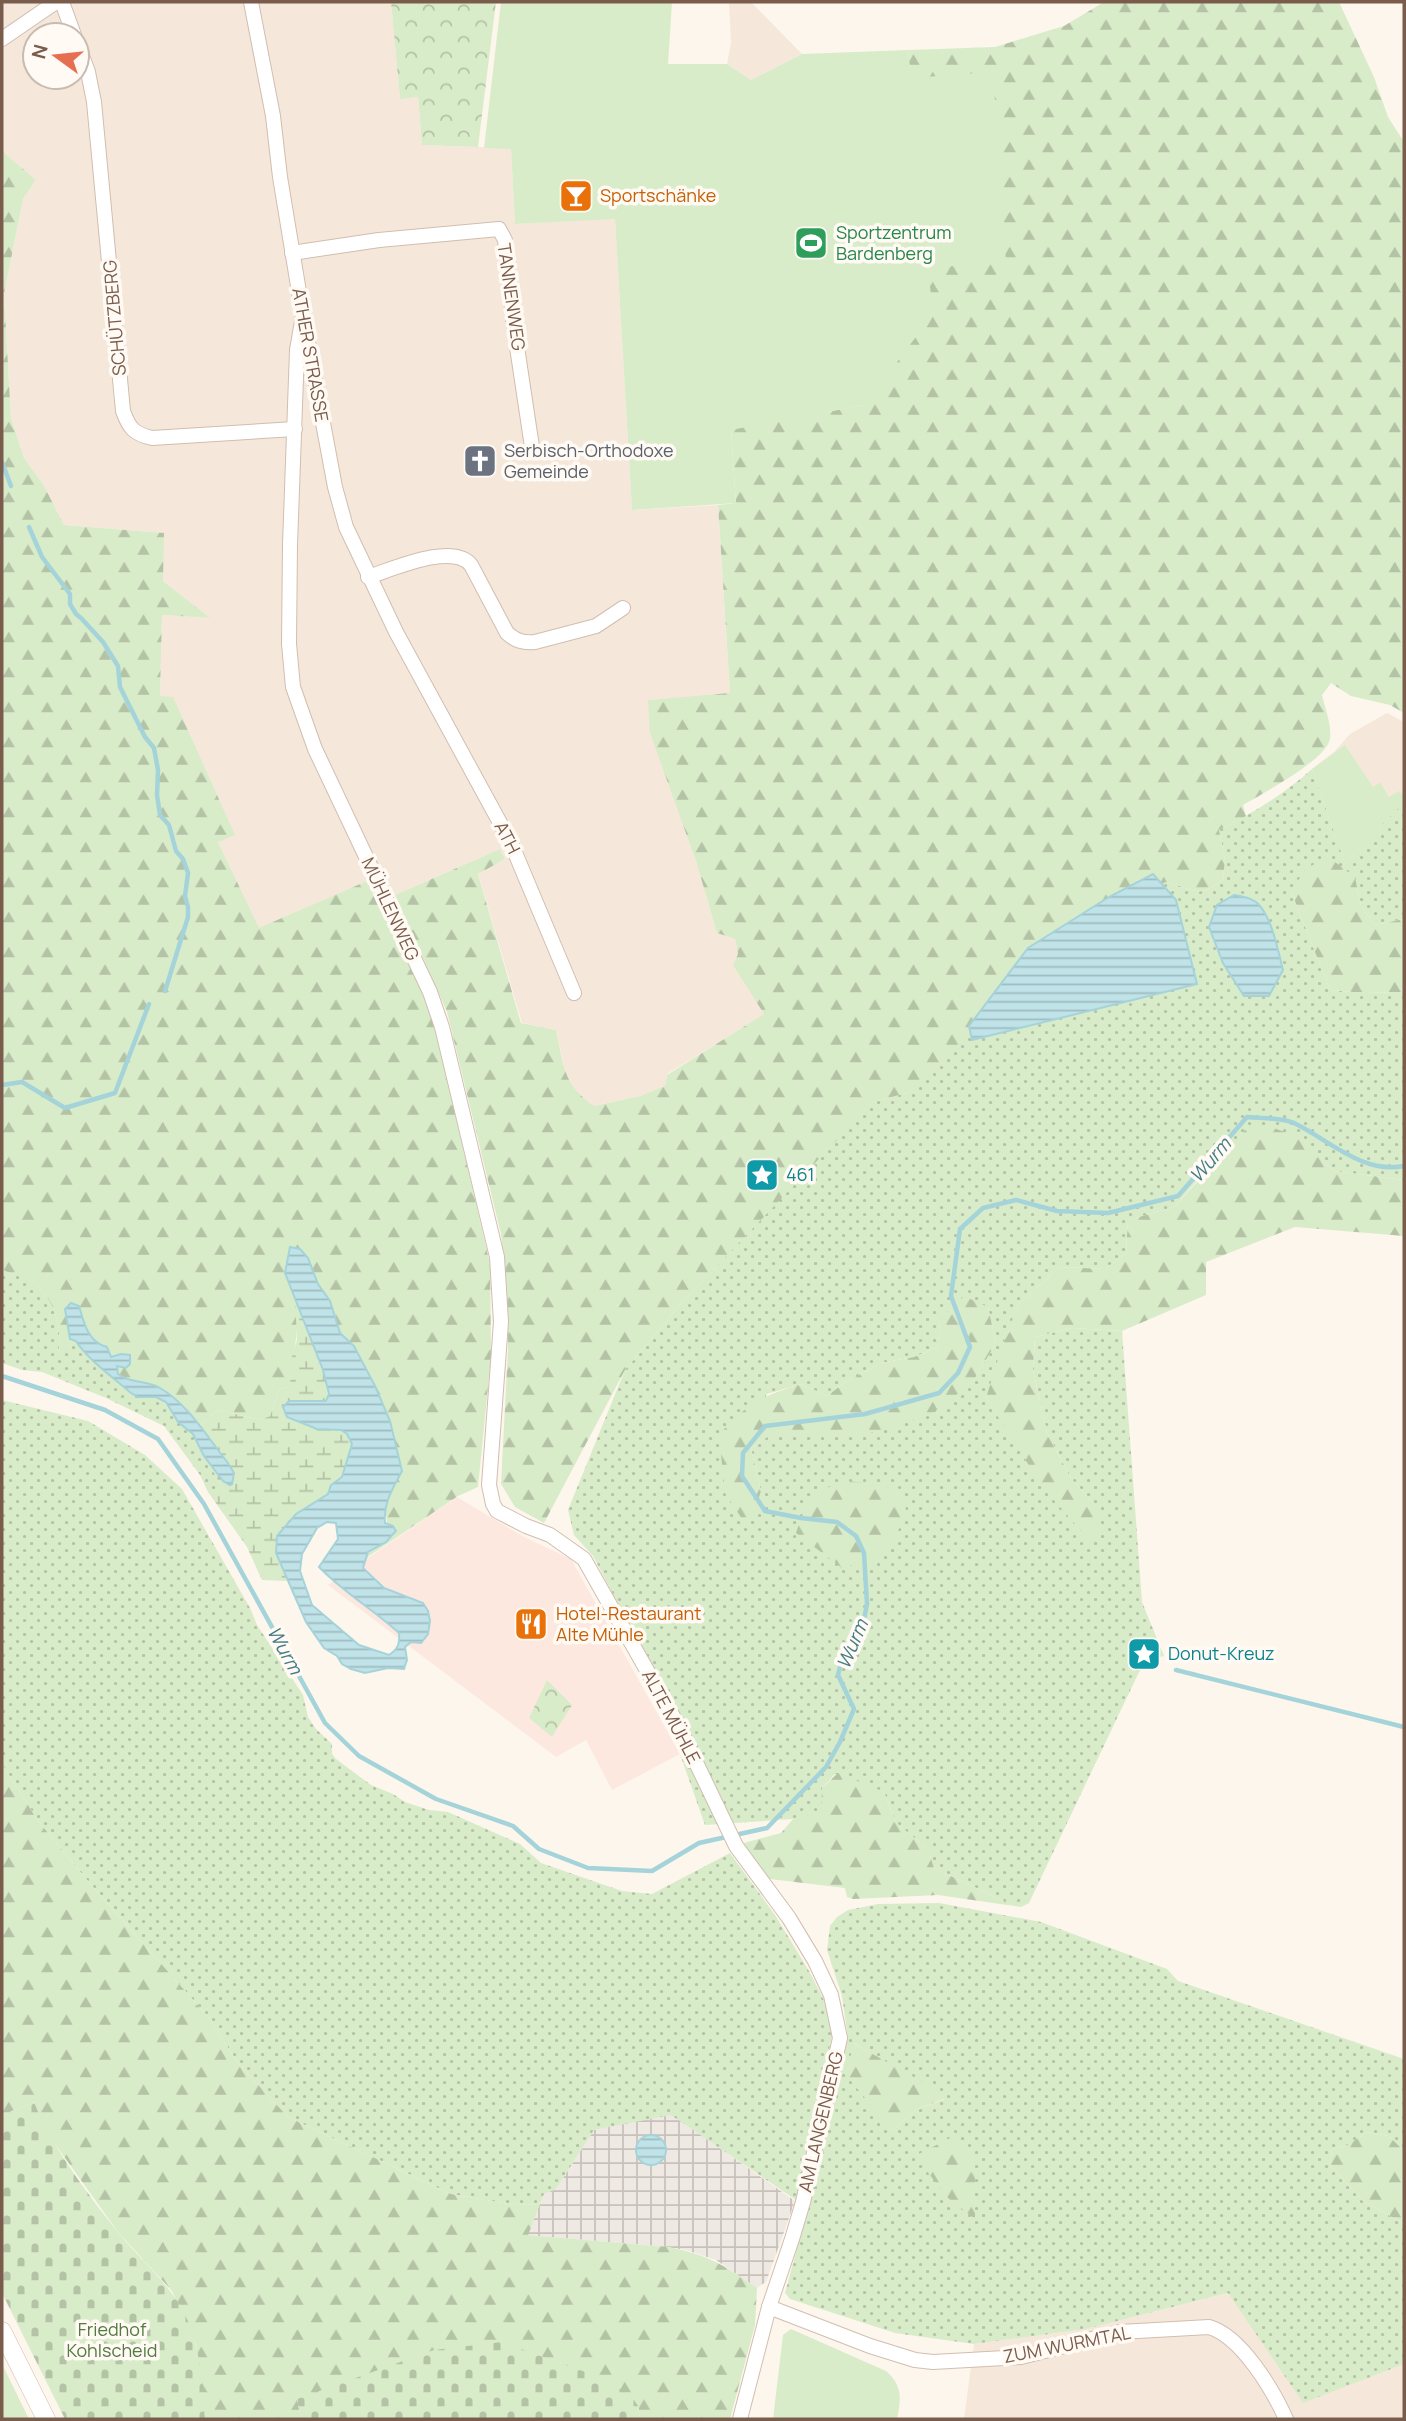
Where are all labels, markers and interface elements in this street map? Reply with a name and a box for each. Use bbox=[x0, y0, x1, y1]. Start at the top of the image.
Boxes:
north arrow bbox=[21, 21, 91, 91]
text: N bbox=[25, 42, 54, 62]
bar icon: Sportschänke bbox=[557, 177, 595, 215]
place label: Sportschänke bbox=[600, 183, 716, 207]
place label: Sportzentrum Bardenberg bbox=[836, 220, 952, 265]
sports icon: Sportzentrum Bardenberg bbox=[792, 224, 830, 262]
street label: TANNENWEG bbox=[493, 242, 531, 352]
street label: SCHÜTZBERG bbox=[97, 259, 131, 377]
street label: ATHER STRASSE bbox=[287, 286, 335, 424]
place label: Serbisch-Orthodoxe Gemeinde bbox=[504, 438, 673, 483]
church icon: Serbisch-Orthodoxe Gemeinde bbox=[461, 442, 499, 480]
street label: ATH bbox=[490, 817, 526, 858]
street label: MÜHLENWEG bbox=[357, 853, 425, 964]
water label: Wurm bbox=[1183, 1131, 1238, 1188]
place icon: 461 bbox=[743, 1156, 781, 1194]
place label: 461 bbox=[786, 1162, 815, 1186]
place label: Hotel-Restaurant Alte Mühle bbox=[556, 1601, 701, 1646]
restaurant icon: Hotel-Restaurant Alte Mühle bbox=[512, 1605, 550, 1643]
water label: Wurm bbox=[830, 1614, 875, 1673]
water label: Wurm bbox=[261, 1621, 310, 1680]
place icon: Donut-Kreuz bbox=[1125, 1635, 1163, 1673]
place label: Donut-Kreuz bbox=[1168, 1641, 1275, 1665]
street label: ALTE MÜHLE bbox=[637, 1665, 707, 1768]
street label: AM LANGENBERG bbox=[792, 2049, 848, 2194]
park label: Friedhof Kohlscheid bbox=[67, 2317, 158, 2362]
street label: ZUM WURMTAL bbox=[1001, 2320, 1133, 2368]

